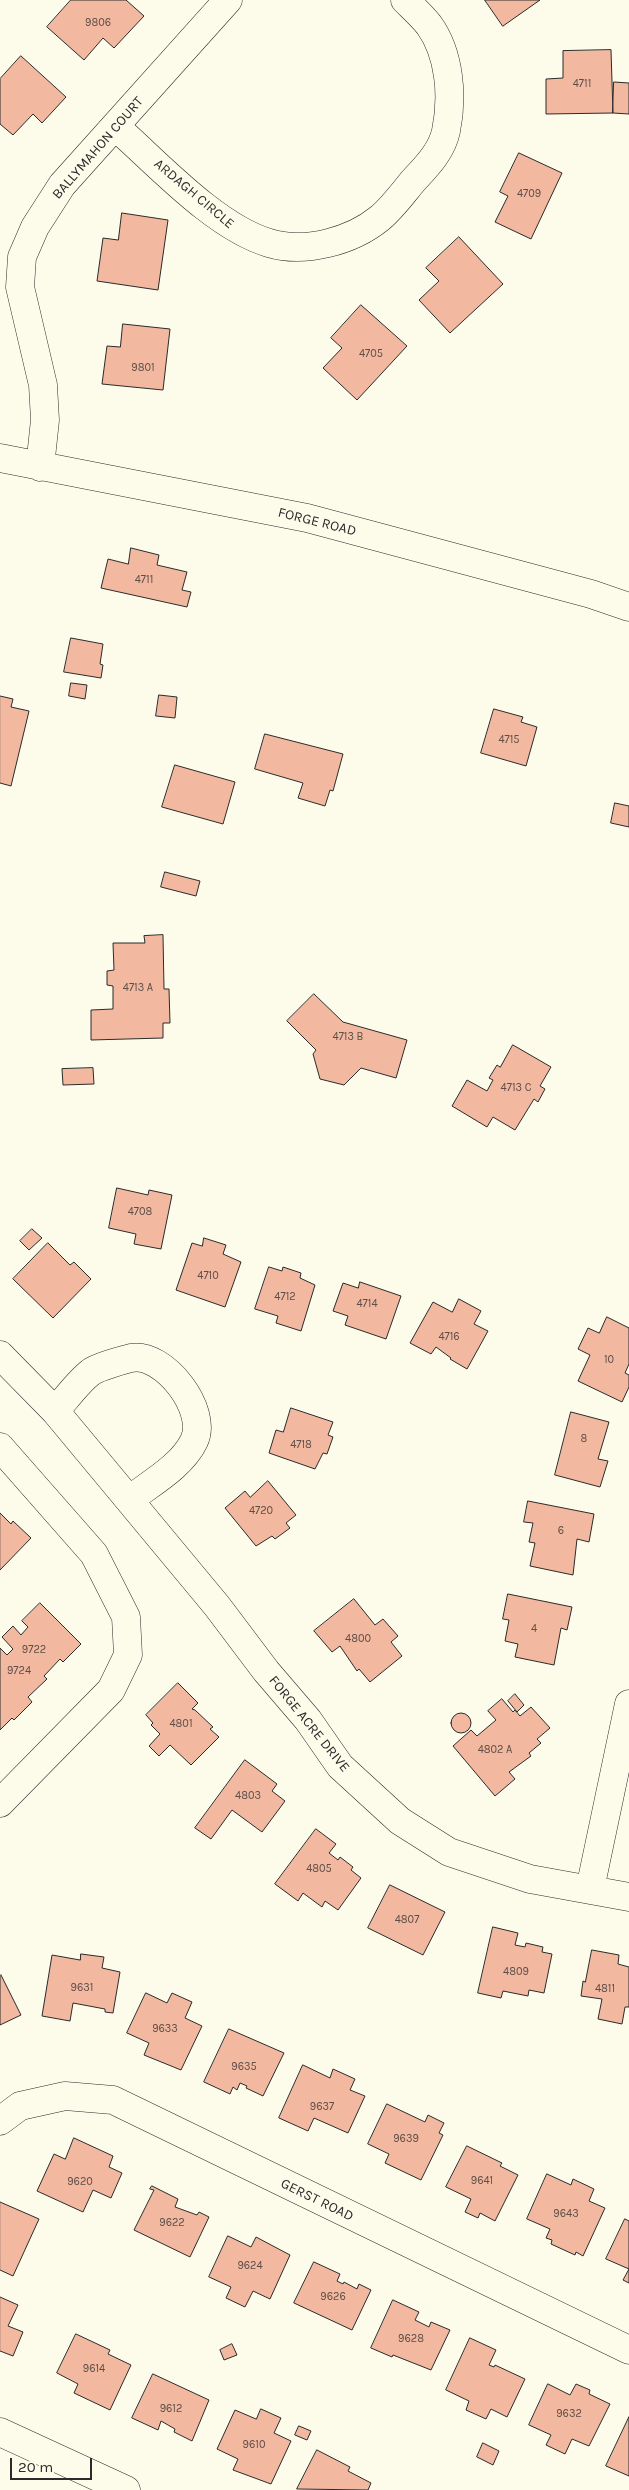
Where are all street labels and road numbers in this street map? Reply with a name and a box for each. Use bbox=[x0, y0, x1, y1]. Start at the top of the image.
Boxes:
street label: BALLYMAHON COURT bbox=[49, 93, 147, 203]
street label: ARDAGH CIRCLE bbox=[150, 156, 238, 232]
street label: FORGE ROAD bbox=[276, 504, 358, 540]
street label: FORGE ACRE DRIVE bbox=[265, 1672, 353, 1776]
street label: GERST ROAD bbox=[278, 2175, 356, 2225]

